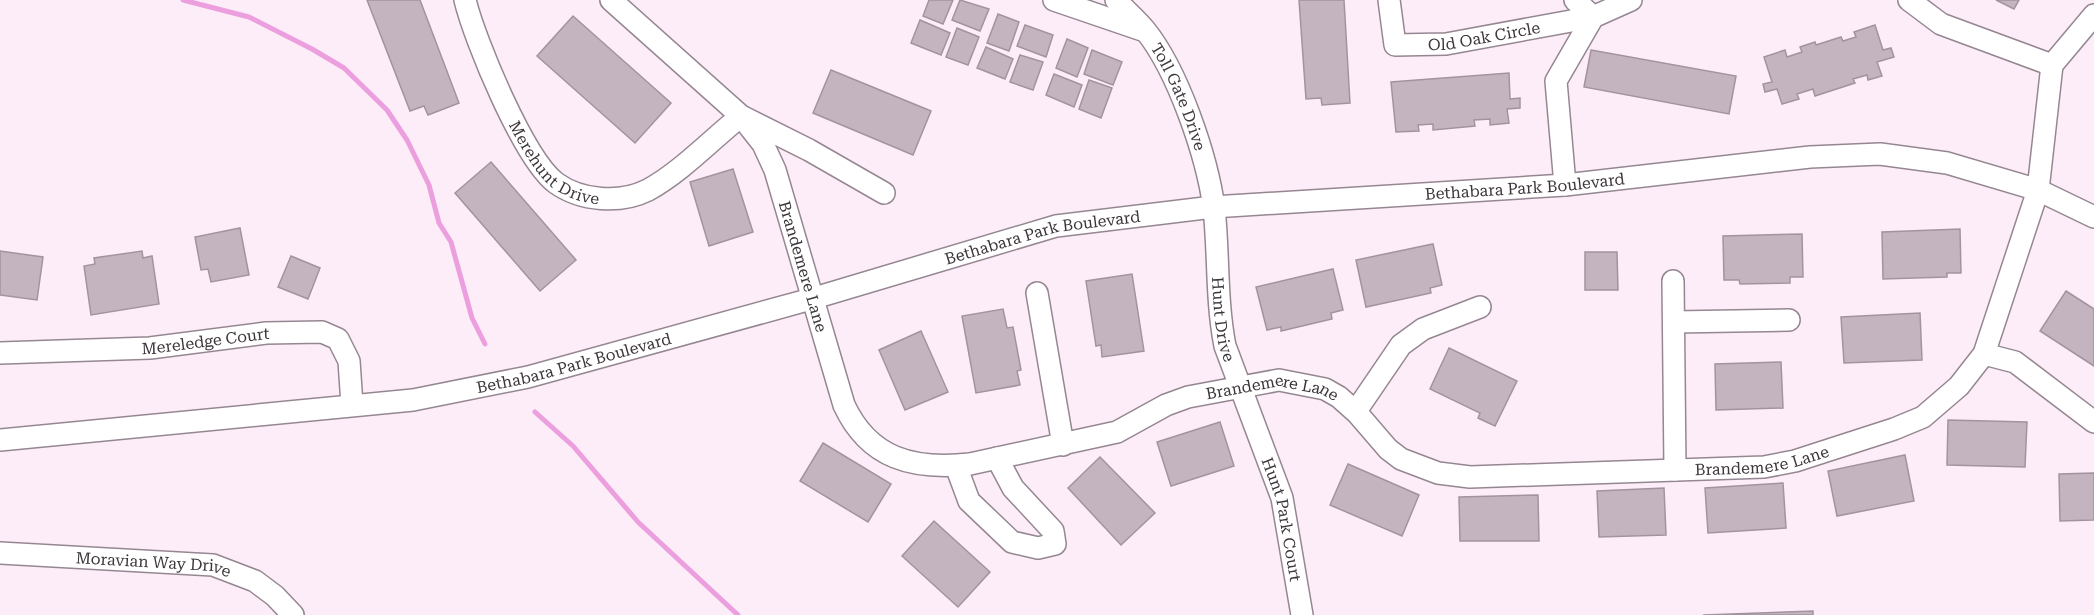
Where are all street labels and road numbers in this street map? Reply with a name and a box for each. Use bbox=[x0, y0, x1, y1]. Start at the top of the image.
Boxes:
street label: Old Oak Circle bbox=[1428, 18, 1542, 54]
street label: Toll Gate Drive bbox=[1147, 40, 1210, 153]
street label: Merehunt Drive bbox=[505, 118, 601, 208]
street label: Bethabara Park Boulevard bbox=[1424, 169, 1626, 204]
street label: Brandemere Lane bbox=[775, 199, 831, 335]
street label: Bethabara Park Boulevard bbox=[943, 207, 1141, 269]
street label: Hunt Drive bbox=[1208, 276, 1239, 365]
street label: Mereledge Court bbox=[141, 324, 270, 358]
street label: Bethabara Park Boulevard bbox=[475, 329, 673, 397]
street label: Brandemere Lane bbox=[1204, 370, 1342, 405]
street label: Brandemere Lane bbox=[1694, 442, 1831, 479]
street label: Hunt Park Court bbox=[1258, 455, 1305, 583]
street label: Moravian Way Drive bbox=[75, 548, 234, 581]

